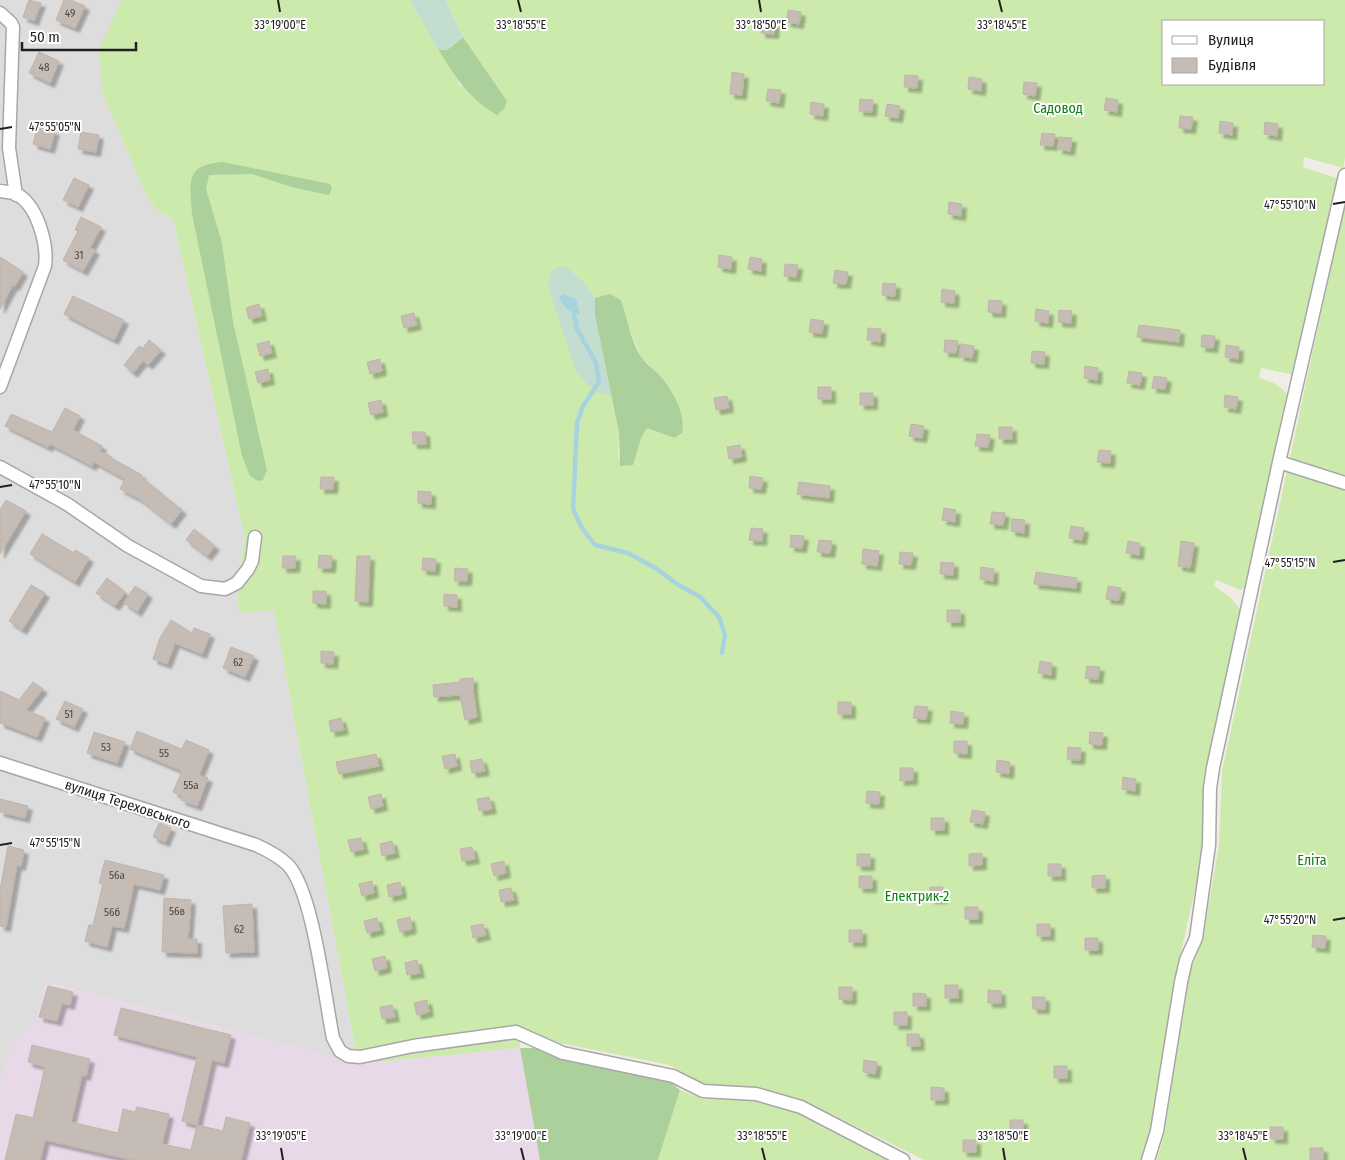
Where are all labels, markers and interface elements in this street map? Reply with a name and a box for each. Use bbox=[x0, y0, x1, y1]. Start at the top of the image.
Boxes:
house number: 49 bbox=[65, 7, 75, 20]
text: 33°19'00"E bbox=[254, 18, 306, 32]
text: 33°18'55"E bbox=[496, 18, 546, 32]
text: 33°18'50"E bbox=[735, 18, 787, 32]
text: 33°18'45"E bbox=[977, 18, 1027, 32]
scale bar bbox=[22, 20, 136, 52]
legend bbox=[1162, 20, 1325, 85]
text: 50 m bbox=[30, 28, 60, 46]
text: Вулиця bbox=[1208, 31, 1254, 49]
text: Будівля bbox=[1208, 56, 1256, 74]
house number: 48 bbox=[39, 61, 50, 74]
park label: Садовод bbox=[1033, 100, 1083, 117]
text: 47°55'05"N bbox=[29, 120, 81, 134]
text: 47°55'10"N bbox=[1264, 198, 1316, 212]
house number: 31 bbox=[75, 249, 84, 262]
text: 47°55'10"N bbox=[29, 478, 81, 492]
text: 47°55'15"N bbox=[1265, 556, 1315, 570]
house number: 62 bbox=[233, 656, 243, 669]
house number: 51 bbox=[65, 708, 73, 721]
house number: 53 bbox=[101, 741, 111, 754]
house number: 55 bbox=[159, 747, 169, 760]
street label: вулиця Тереховського bbox=[63, 776, 193, 833]
house number: 55а bbox=[183, 779, 199, 792]
text: 47°55'15"N bbox=[30, 836, 80, 850]
park label: Еліта bbox=[1297, 852, 1327, 869]
house number: 56а bbox=[109, 869, 125, 882]
park label: Електрик-2 bbox=[885, 888, 949, 905]
house number: 56в bbox=[169, 905, 185, 918]
house number: 56б bbox=[104, 906, 120, 919]
text: 47°55'20"N bbox=[1264, 913, 1316, 927]
house number: 62 bbox=[234, 923, 244, 936]
text: 33°19'05"E bbox=[256, 1129, 307, 1143]
text: 33°19'00"E bbox=[495, 1129, 547, 1143]
text: 33°18'55"E bbox=[737, 1129, 787, 1143]
text: 33°18'50"E bbox=[977, 1129, 1029, 1143]
text: 33°18'45"E bbox=[1218, 1129, 1268, 1143]

